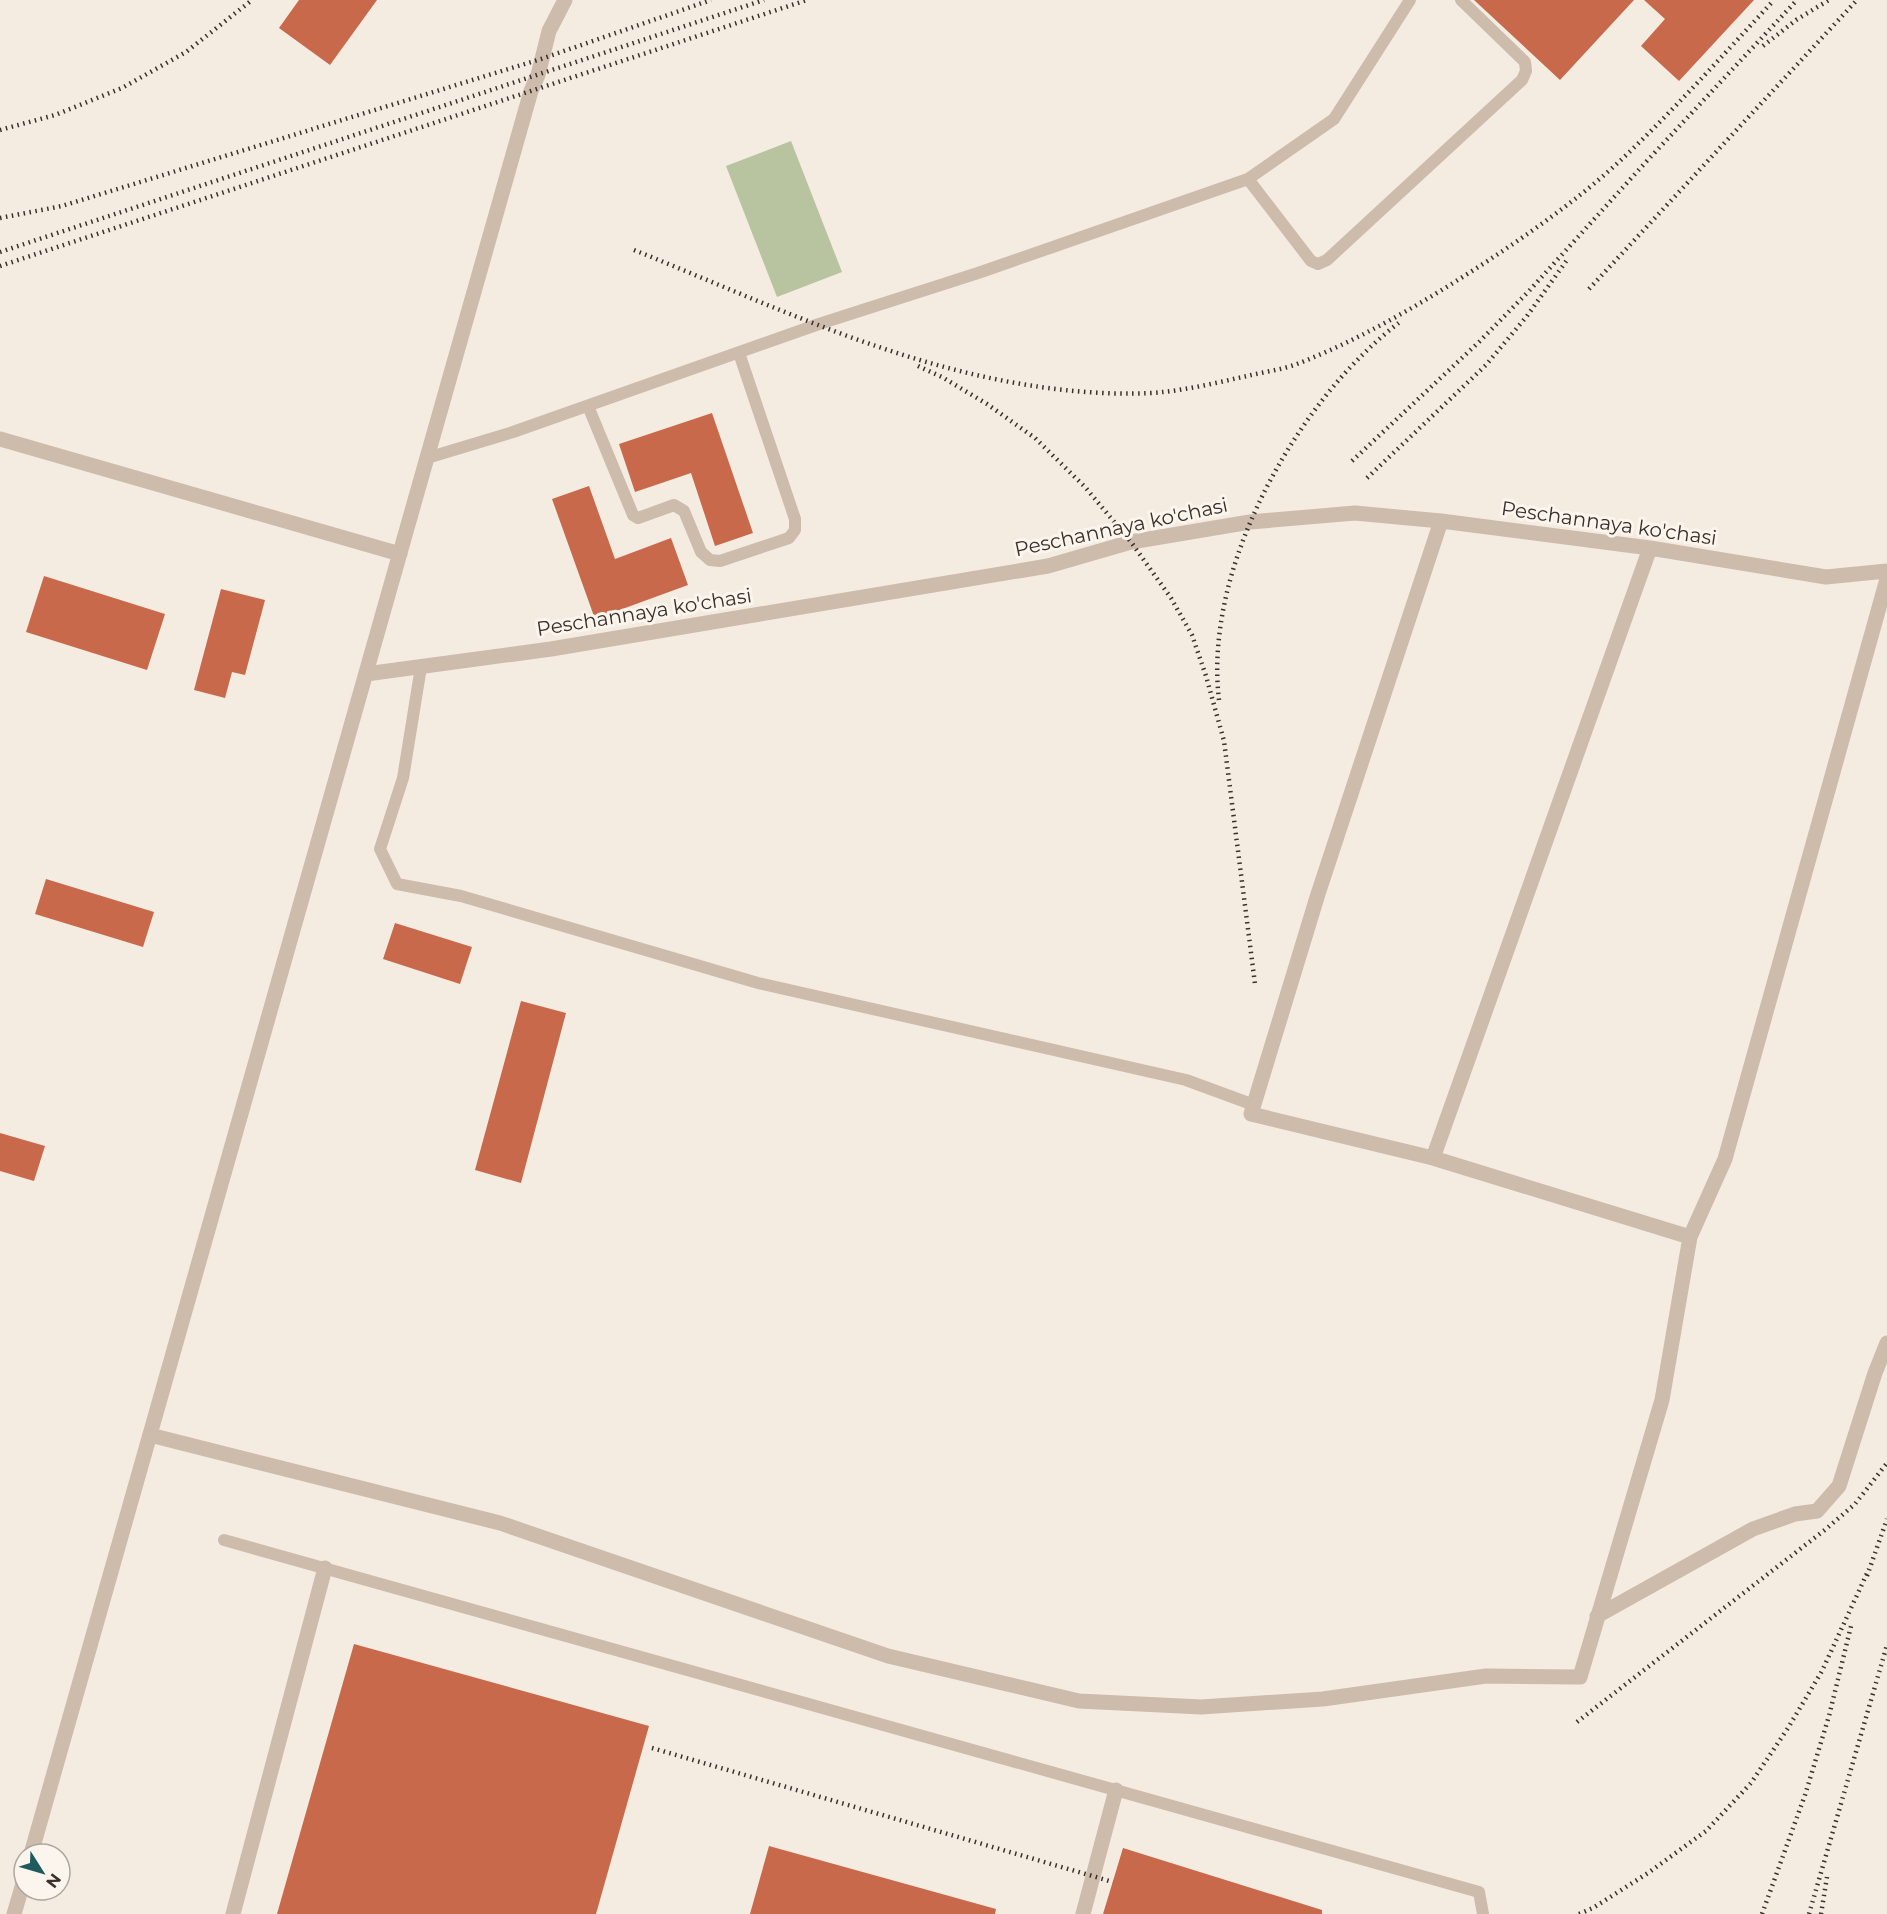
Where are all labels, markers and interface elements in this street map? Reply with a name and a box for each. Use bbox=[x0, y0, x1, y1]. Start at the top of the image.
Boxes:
street label: Peschannaya ko'chasi bbox=[1012, 493, 1230, 561]
street label: Peschannaya ko'chasi bbox=[1500, 496, 1718, 550]
street label: Peschannaya ko'chasi bbox=[535, 583, 753, 641]
north arrow bbox=[12, 1842, 72, 1902]
text: N bbox=[42, 1870, 65, 1892]

